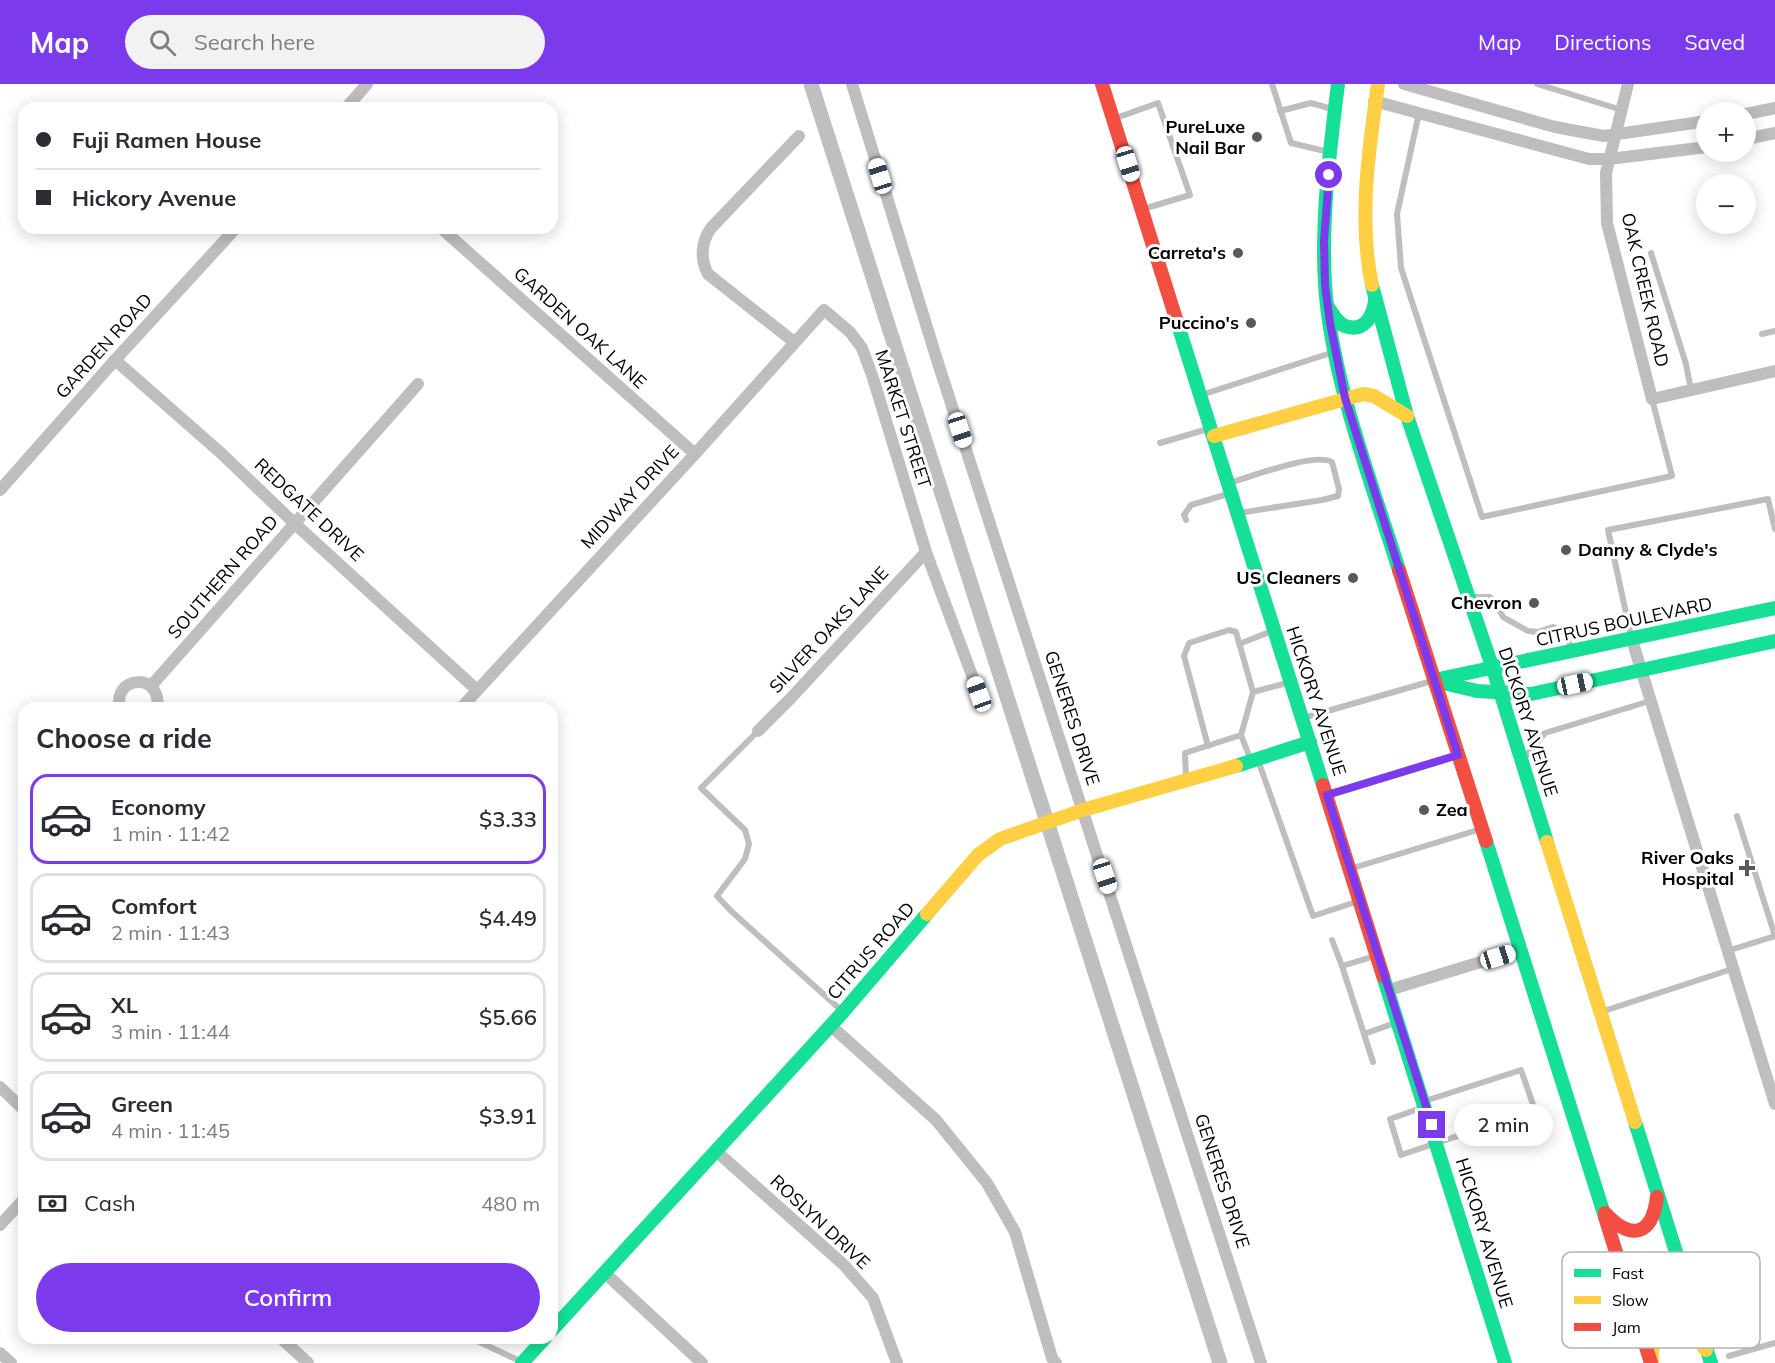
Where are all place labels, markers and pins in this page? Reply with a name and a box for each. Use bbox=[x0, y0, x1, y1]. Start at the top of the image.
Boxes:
place label: PureLuxe Nail Bar bbox=[1165, 115, 1246, 159]
marker: PureLuxe Nail Bar bbox=[1250, 130, 1264, 144]
place label: Carreta's bbox=[1148, 241, 1226, 264]
marker: Carreta's bbox=[1231, 246, 1245, 260]
place label: Puccino's bbox=[1159, 311, 1239, 334]
marker: Puccino's bbox=[1244, 316, 1258, 330]
place label: Danny & Clyde's bbox=[1578, 538, 1718, 561]
marker: Danny & Clyde's bbox=[1559, 543, 1573, 557]
place label: US Cleaners bbox=[1236, 566, 1341, 589]
marker: US Cleaners bbox=[1346, 571, 1360, 585]
place label: Chevron bbox=[1451, 591, 1522, 614]
marker: Chevron bbox=[1527, 596, 1541, 610]
place label: Zea bbox=[1436, 798, 1468, 821]
marker: Zea bbox=[1417, 803, 1431, 817]
place label: River Oaks Hospital bbox=[1641, 846, 1734, 890]
marker: River Oaks Hospital bbox=[1738, 859, 1756, 877]

